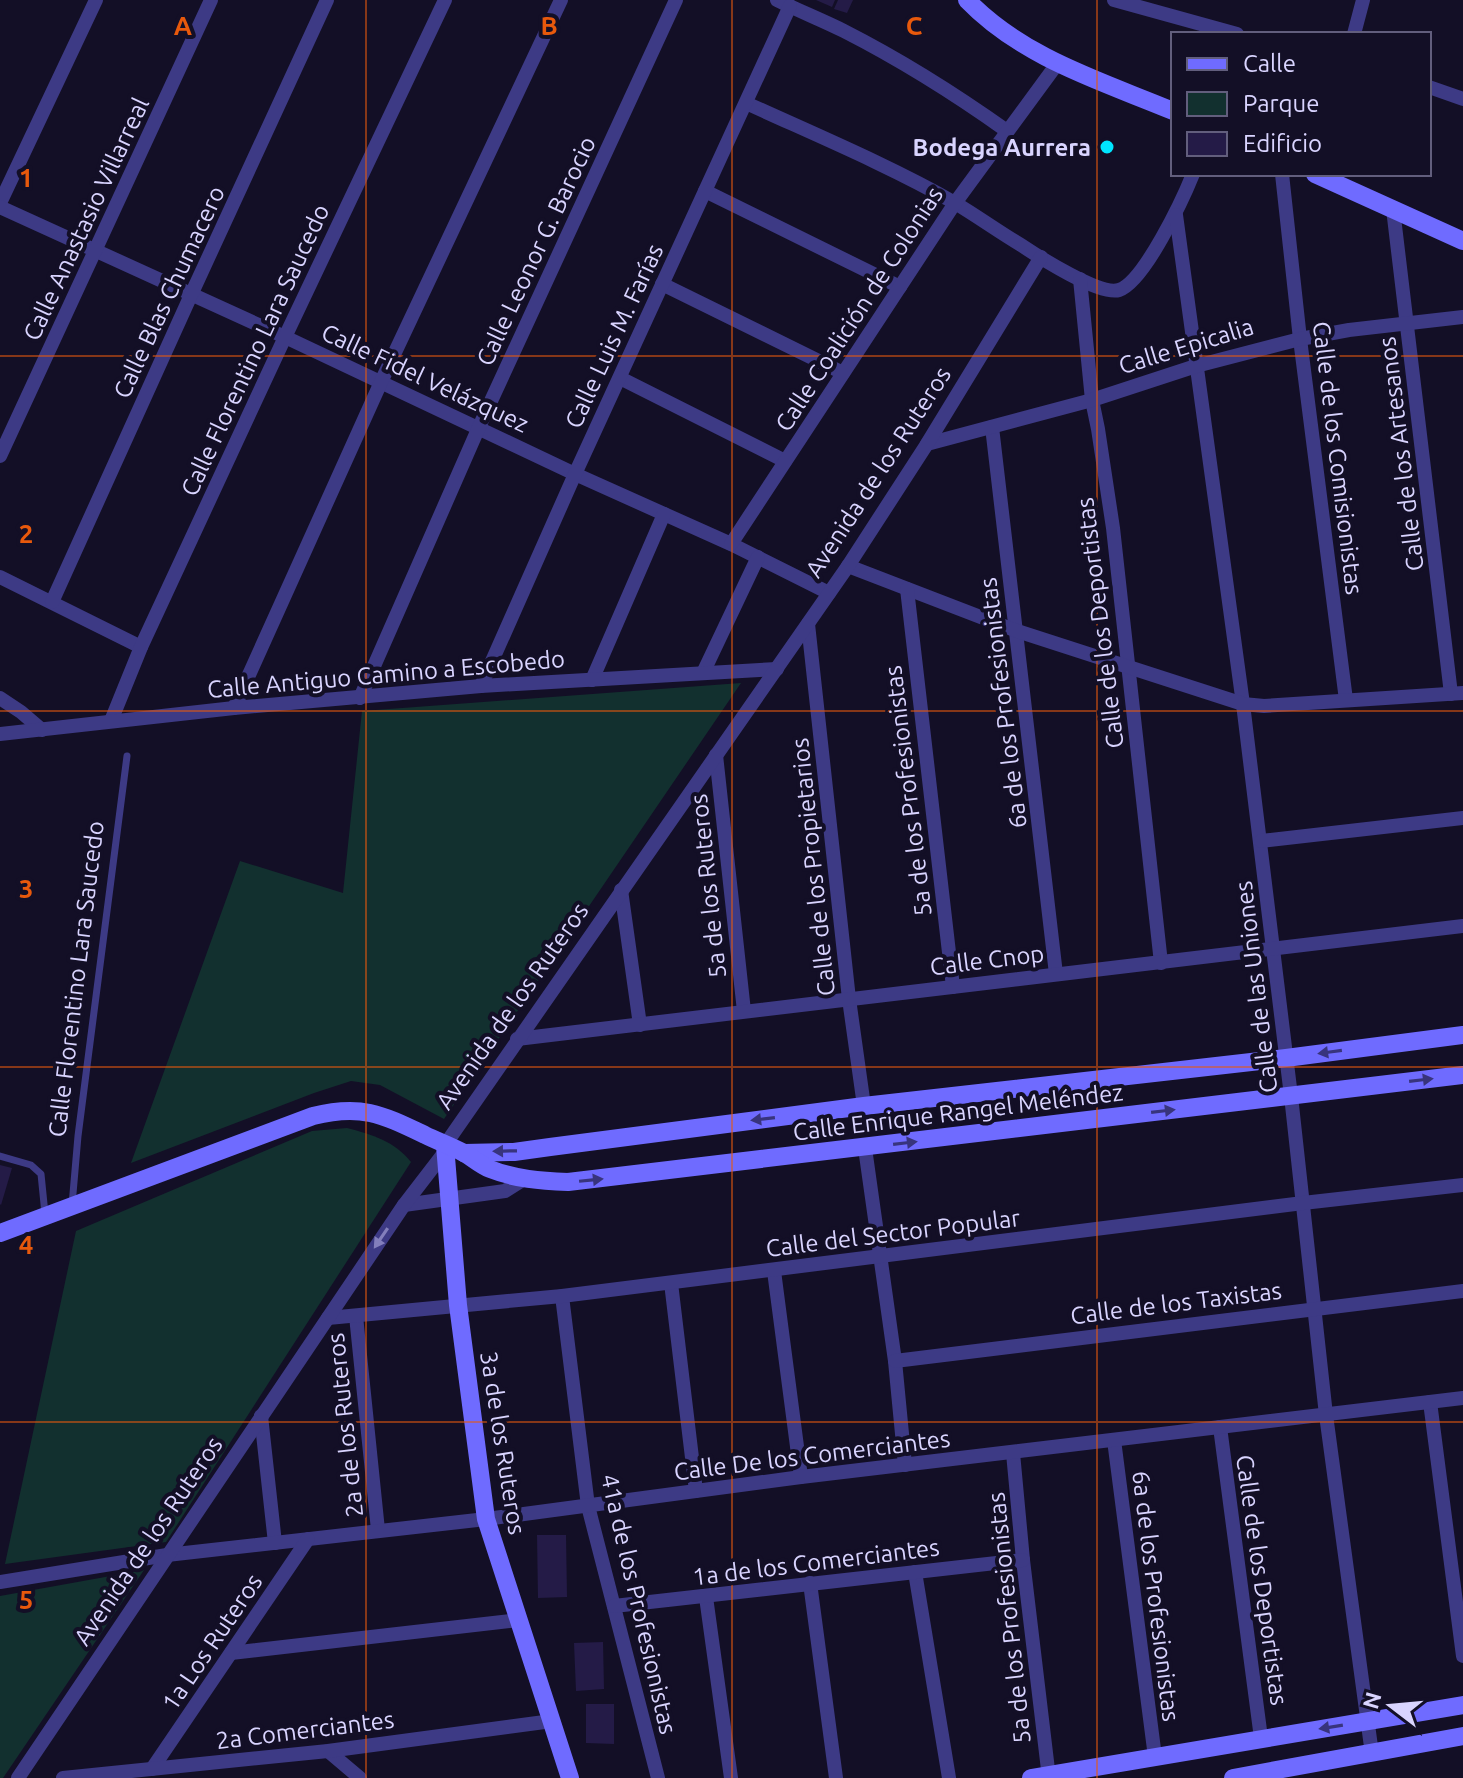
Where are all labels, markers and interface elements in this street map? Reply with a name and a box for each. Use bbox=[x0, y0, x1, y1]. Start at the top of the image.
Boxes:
text: A bbox=[174, 11, 193, 40]
text: B bbox=[540, 11, 558, 40]
text: C bbox=[906, 11, 923, 40]
legend bbox=[1171, 32, 1431, 176]
text: Calle bbox=[1243, 50, 1296, 77]
text: Parque bbox=[1243, 90, 1320, 117]
street label: Calle Anastasio Villarreal bbox=[18, 93, 154, 345]
text: Edificio bbox=[1243, 130, 1322, 157]
street label: Calle Leonor G. Barocio bbox=[471, 132, 601, 370]
place label: Bodega Aurrera bbox=[913, 134, 1091, 161]
marker: Bodega Aurrera bbox=[1098, 138, 1116, 156]
text: 1 bbox=[19, 163, 33, 192]
street label: Calle Blas Chumacero bbox=[108, 182, 230, 402]
street label: Calle Coalición de Colonias bbox=[770, 182, 948, 436]
street label: Calle Florentino Lara Saucedo bbox=[175, 200, 335, 500]
street label: Calle Luis M. Farías bbox=[559, 240, 669, 432]
street label: Calle Epicalia bbox=[1115, 313, 1257, 379]
street label: Calle Fidel Velázquez bbox=[317, 318, 533, 438]
street label: Calle de los Comisionistas bbox=[1308, 320, 1368, 596]
street label: Calle de los Artesanos bbox=[1373, 335, 1429, 573]
street label: Avenida de los Ruteros bbox=[800, 362, 956, 582]
street label: Calle de los Deportistas bbox=[1071, 496, 1129, 750]
text: 2 bbox=[19, 519, 33, 548]
street label: 6a de los Profesionistas bbox=[974, 576, 1032, 830]
street label: Calle Antiguo Camino a Escobedo bbox=[206, 645, 566, 703]
street label: 5a de los Profesionistas bbox=[879, 664, 937, 918]
street label: Calle de los Propietarios bbox=[786, 737, 840, 997]
street label: 5a de los Ruteros bbox=[685, 792, 731, 980]
street label: Calle Florentino Lara Saucedo bbox=[43, 819, 109, 1139]
text: 3 bbox=[19, 874, 33, 903]
street label: Calle de las Uniones bbox=[1230, 880, 1282, 1094]
street label: Avenida de los Ruteros bbox=[431, 898, 593, 1114]
street label: Calle Cnop bbox=[928, 940, 1046, 980]
one-way arrow bbox=[1317, 1046, 1342, 1059]
one-way arrow bbox=[1409, 1073, 1434, 1086]
street label: Calle Enrique Rangel Meléndez bbox=[791, 1078, 1125, 1146]
one-way arrow bbox=[1151, 1105, 1176, 1118]
one-way arrow bbox=[750, 1112, 775, 1125]
one-way arrow bbox=[893, 1136, 918, 1149]
one-way arrow bbox=[492, 1145, 517, 1157]
one-way arrow bbox=[579, 1174, 604, 1187]
street label: Calle del Sector Popular bbox=[764, 1204, 1022, 1262]
one-way arrow bbox=[374, 1228, 389, 1249]
text: 4 bbox=[19, 1230, 33, 1259]
street label: Calle de los Taxistas bbox=[1069, 1277, 1283, 1329]
street label: 2a de los Ruteros bbox=[322, 1331, 368, 1519]
street label: 3a de los Ruteros bbox=[475, 1349, 531, 1537]
street label: Calle De los Comerciantes bbox=[672, 1425, 952, 1485]
street label: Avenida de los Ruteros bbox=[68, 1432, 228, 1650]
street label: Calle de los Deportistas bbox=[1231, 1453, 1293, 1707]
street label: 6a de los Profesionistas bbox=[1127, 1469, 1185, 1723]
street label: 41a de los Profesionistas bbox=[596, 1471, 682, 1737]
street label: 5a de los Profesionistas bbox=[982, 1491, 1036, 1745]
street label: 1a de los Comerciantes bbox=[691, 1533, 941, 1591]
street label: 1a Los Ruteros bbox=[157, 1569, 267, 1715]
text: 5 bbox=[19, 1585, 33, 1614]
north arrow bbox=[1351, 1666, 1431, 1746]
text: N bbox=[1357, 1689, 1386, 1712]
street label: 2a Comerciantes bbox=[214, 1706, 396, 1754]
one-way arrow bbox=[1318, 1721, 1343, 1734]

